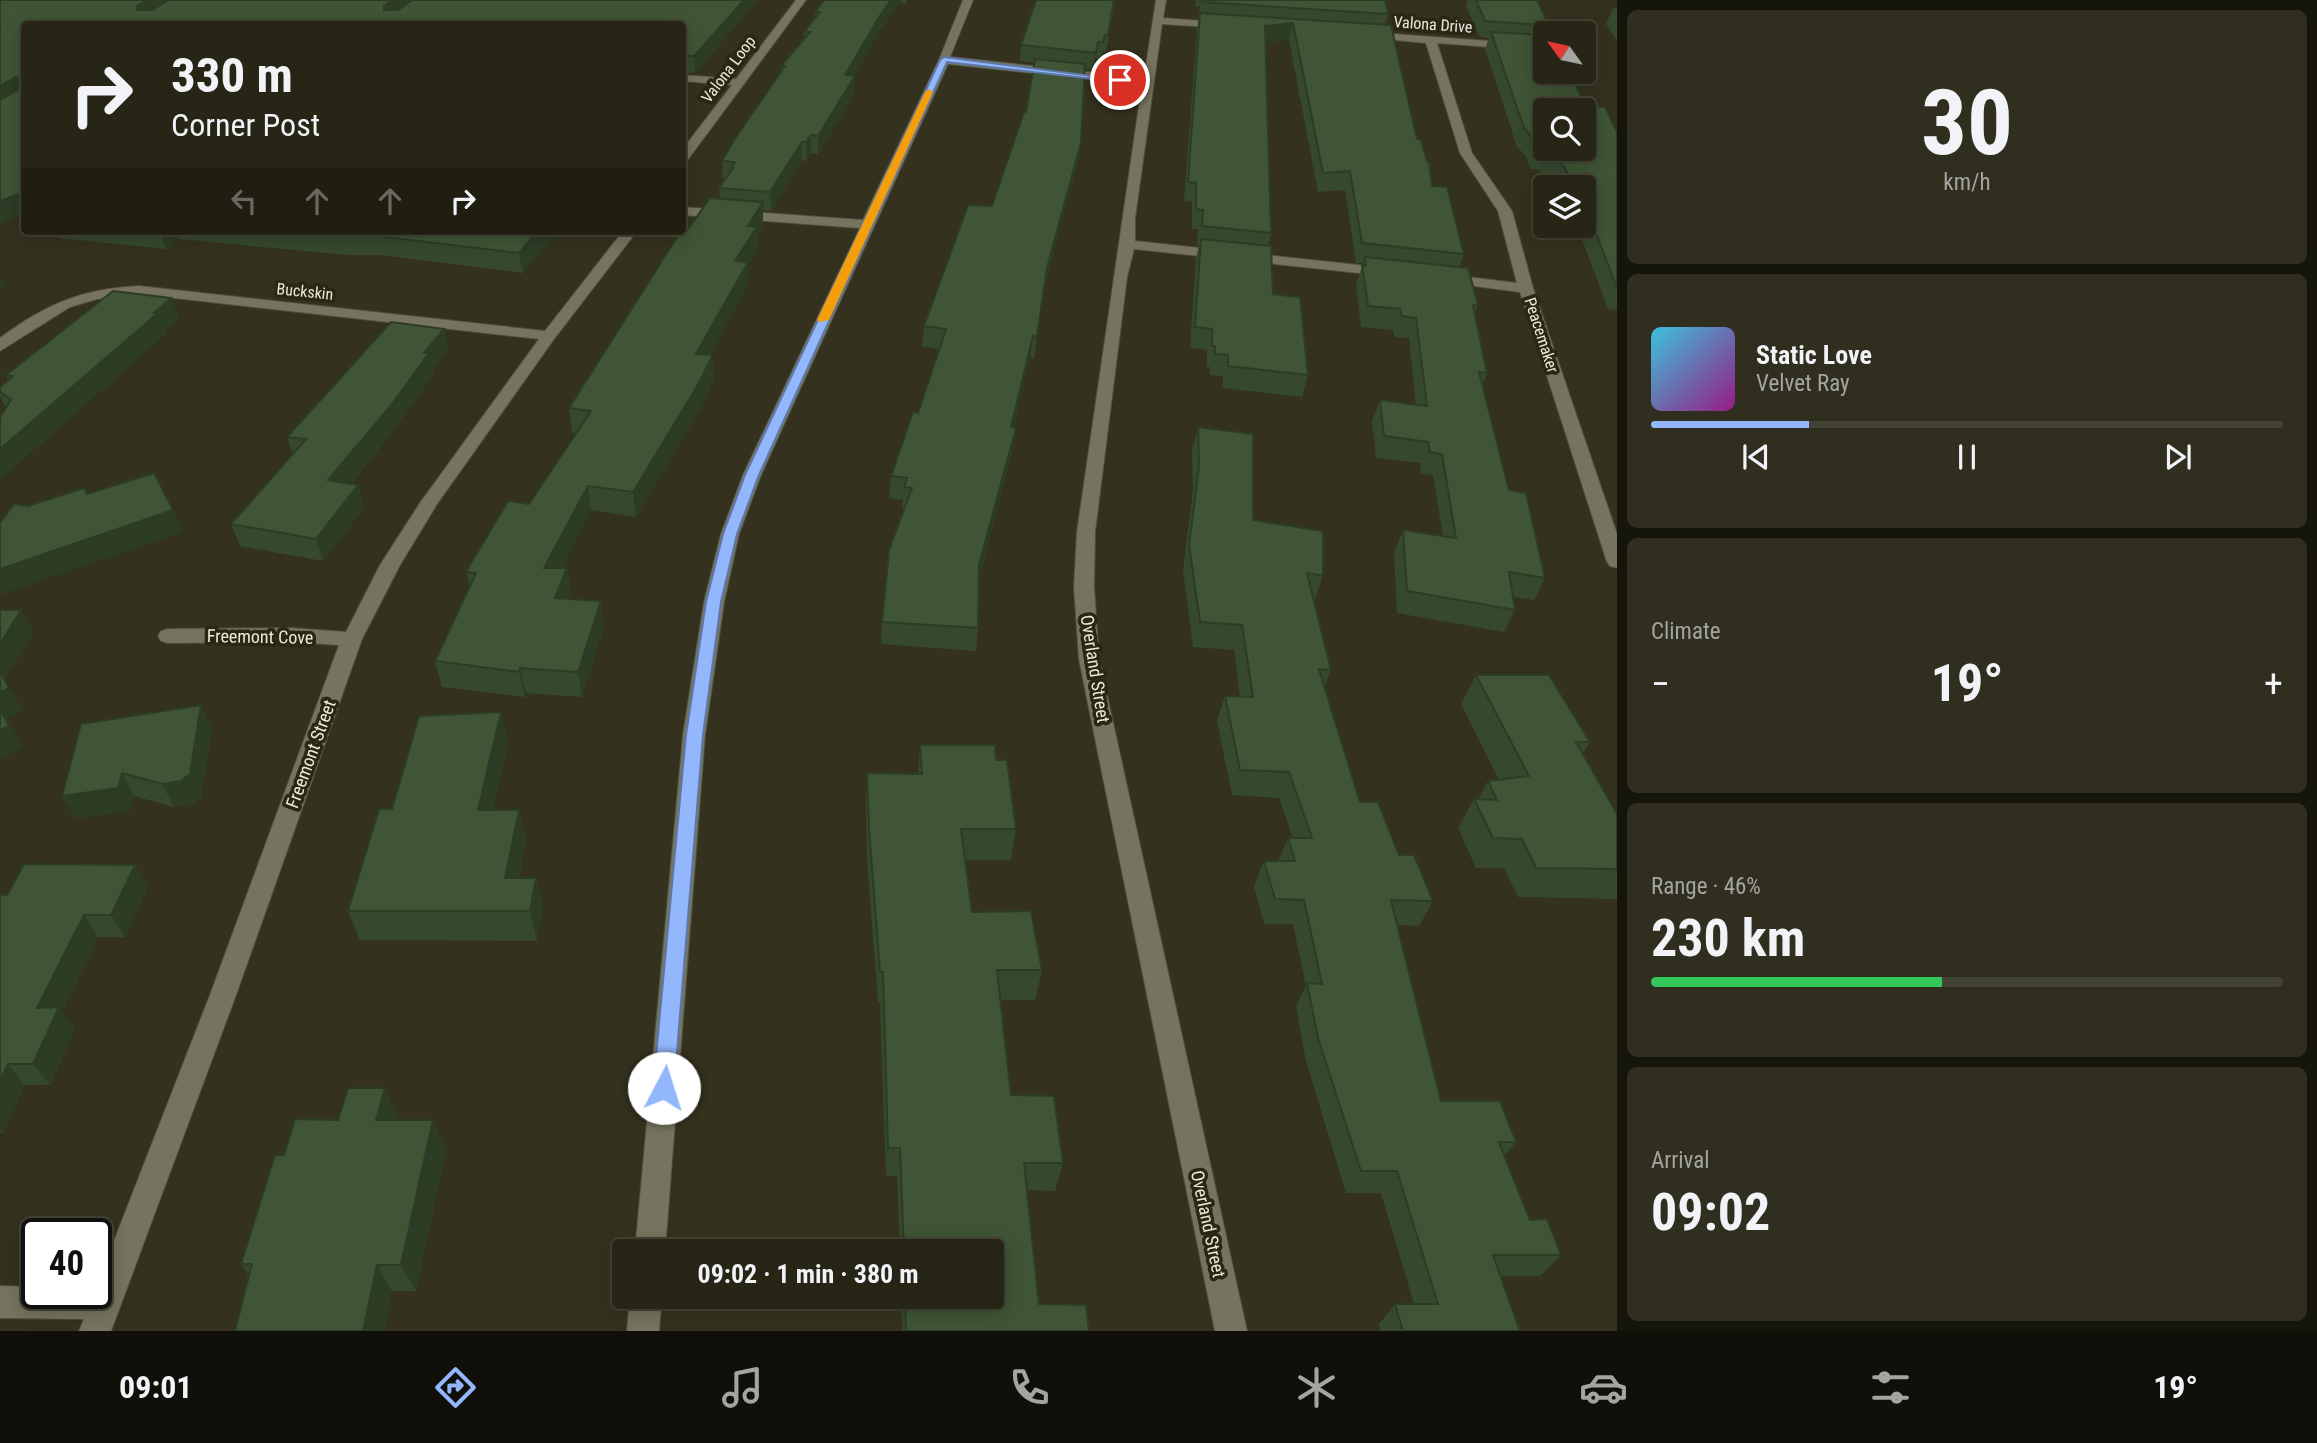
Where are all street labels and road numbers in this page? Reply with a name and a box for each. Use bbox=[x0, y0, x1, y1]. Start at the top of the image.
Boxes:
street label: Valona Drive bbox=[1393, 12, 1473, 37]
street label: Valona Loop bbox=[697, 32, 760, 106]
street label: Buckskin bbox=[276, 279, 334, 304]
street label: Peacemaker bbox=[1520, 295, 1563, 375]
street label: Overland Street bbox=[1077, 613, 1114, 724]
street label: Freemont Cove bbox=[207, 625, 313, 648]
street label: Freemont Street bbox=[281, 697, 340, 811]
street label: Overland Street bbox=[1187, 1168, 1230, 1279]

